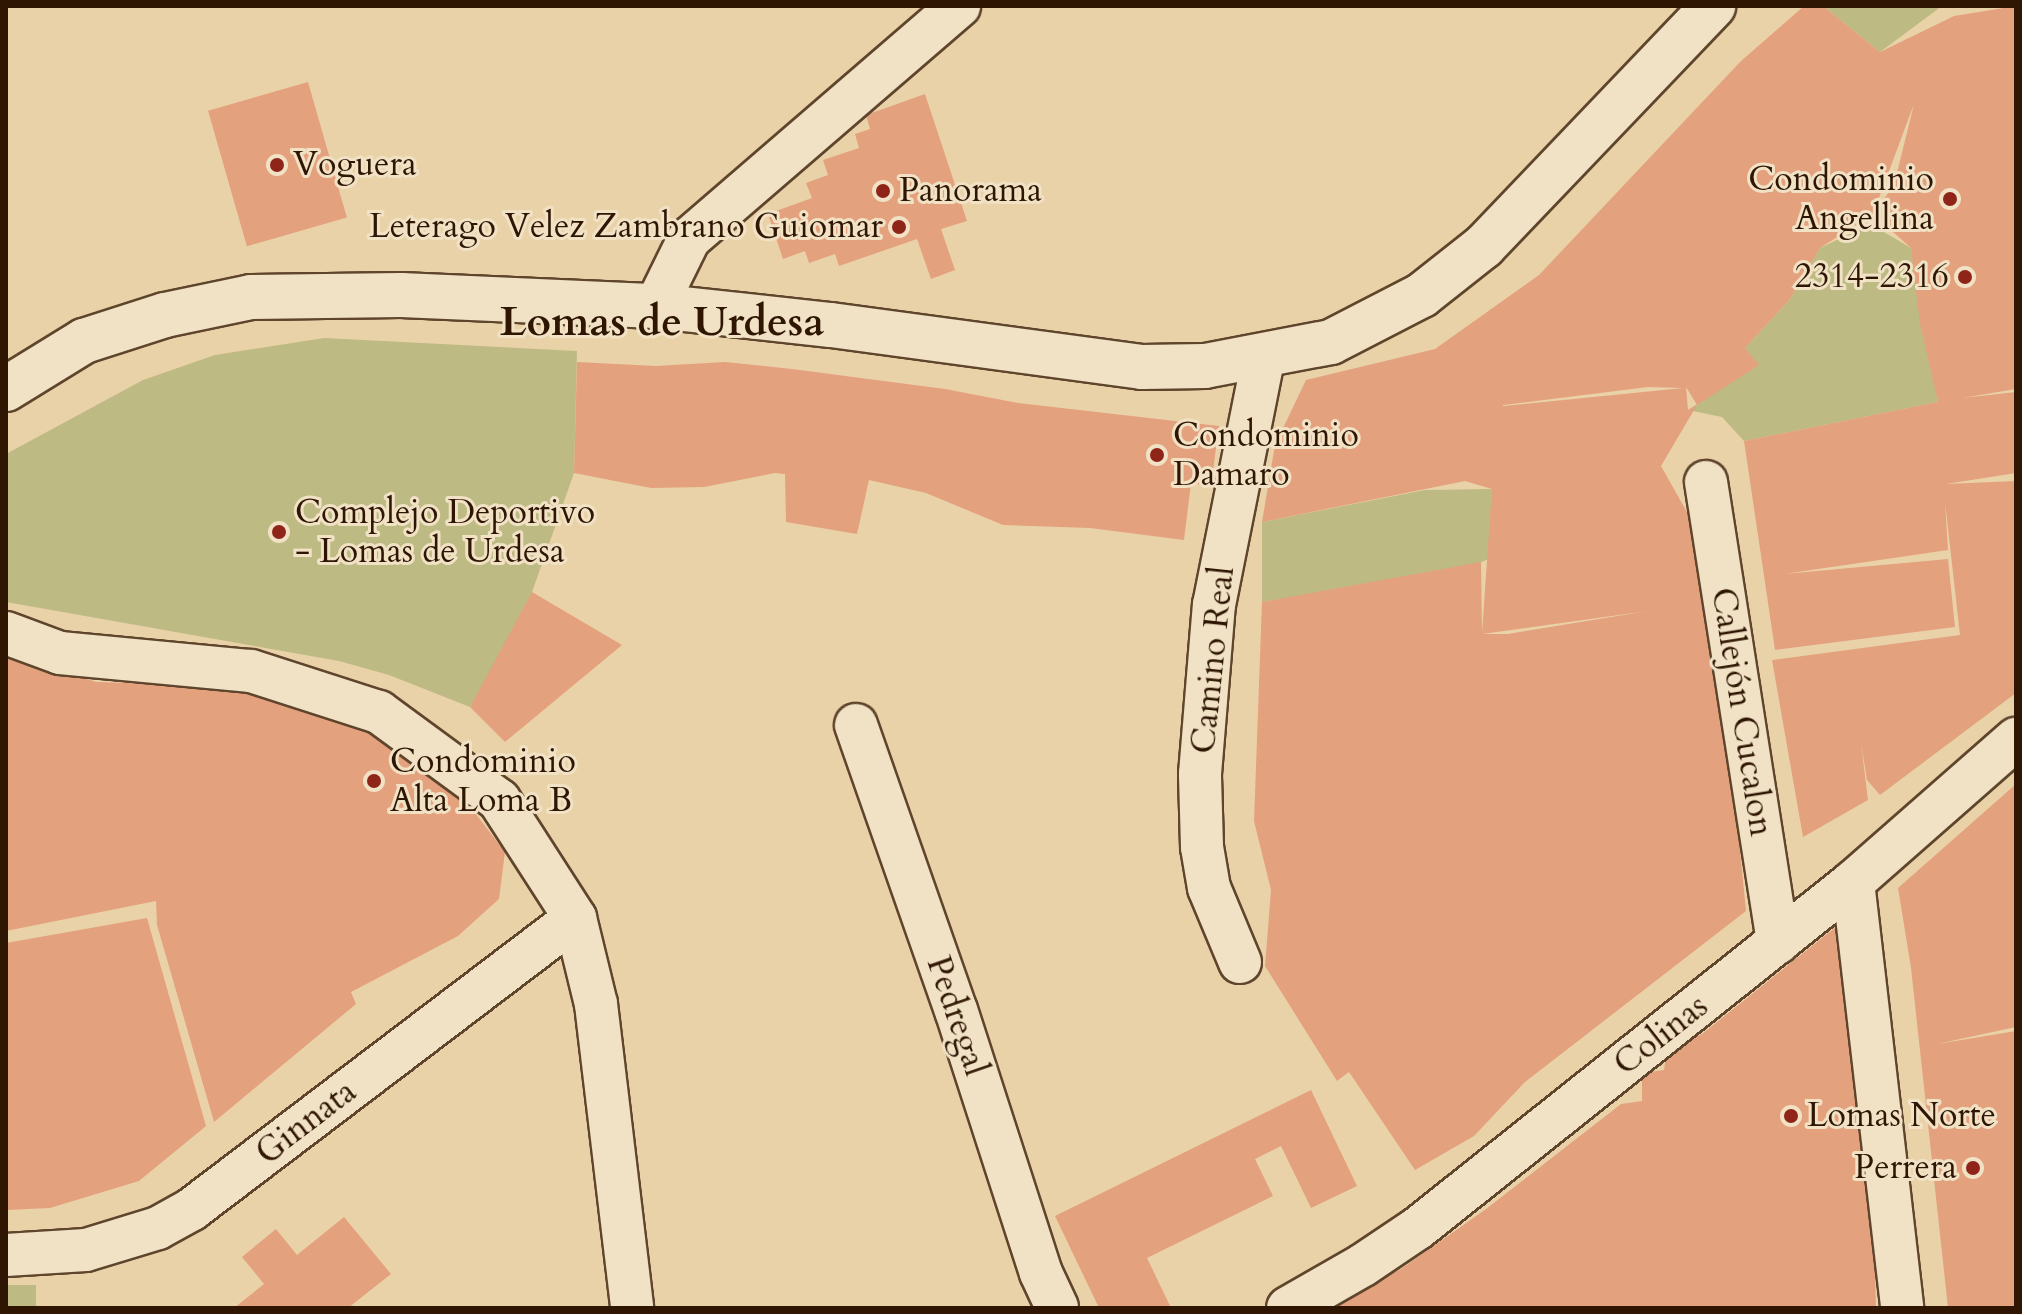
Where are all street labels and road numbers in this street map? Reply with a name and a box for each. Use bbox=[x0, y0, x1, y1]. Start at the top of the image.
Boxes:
street label: Camino Real bbox=[1183, 564, 1243, 756]
street label: Callejón Cucalon bbox=[1702, 585, 1782, 839]
street label: Pedregal bbox=[918, 951, 996, 1081]
street label: Colinas bbox=[1606, 986, 1716, 1084]
street label: Ginnata bbox=[248, 1071, 364, 1173]

